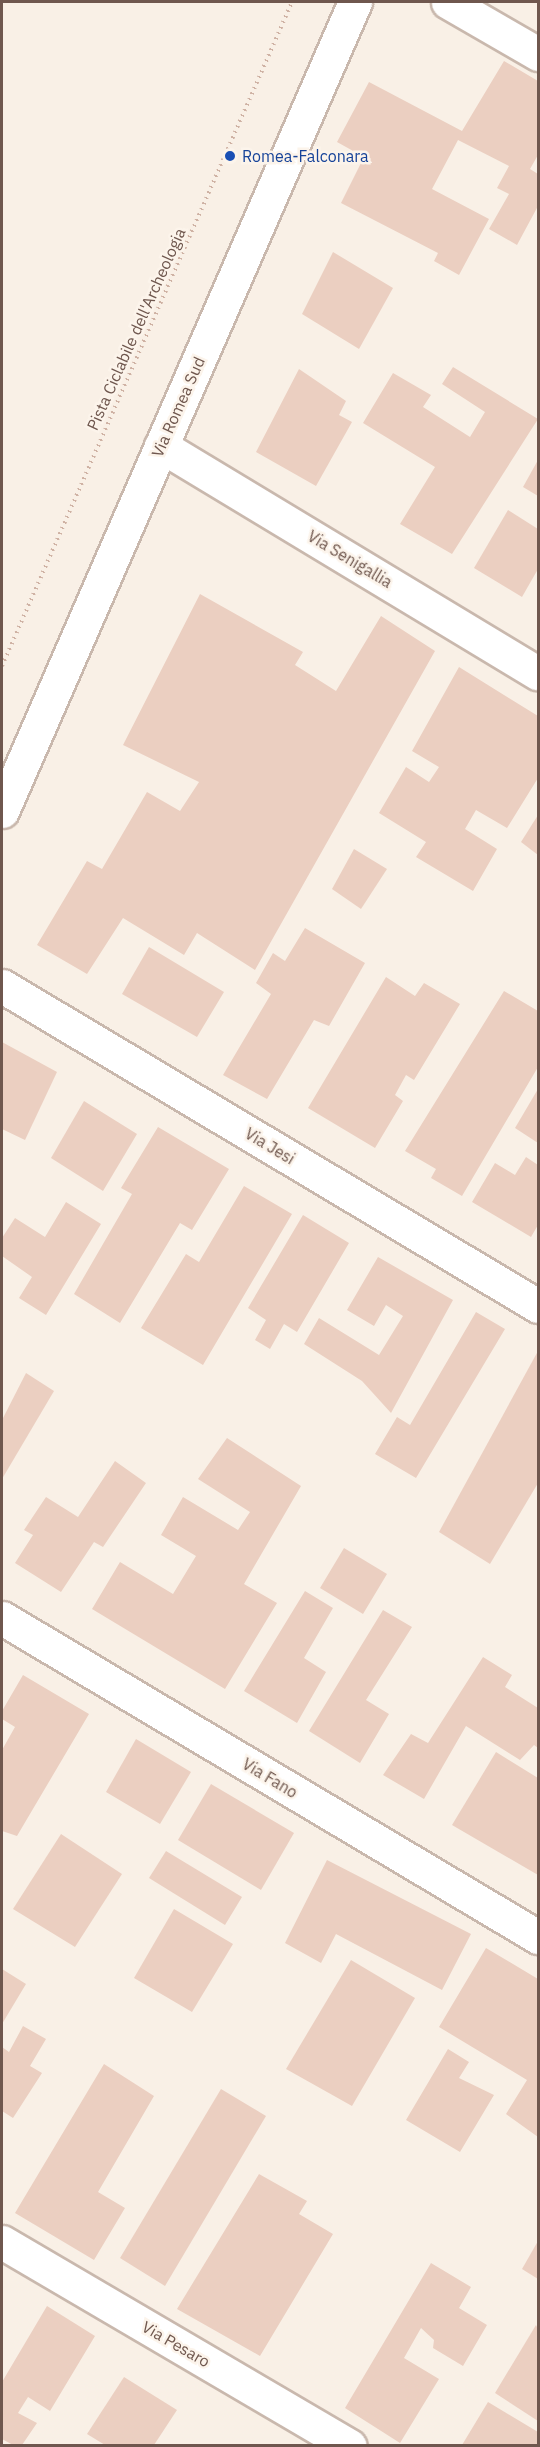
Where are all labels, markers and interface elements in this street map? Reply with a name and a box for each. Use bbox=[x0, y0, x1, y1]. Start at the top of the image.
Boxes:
place label: Romea-Falconara bbox=[242, 146, 369, 166]
marker: Romea-Falconara bbox=[223, 149, 237, 163]
street label: Pista Ciclabile dell'Archeologia bbox=[83, 225, 189, 433]
street label: Via Romea Sud bbox=[147, 354, 209, 460]
street label: Via Senigallia bbox=[304, 526, 396, 592]
street label: Via Jesi bbox=[242, 1124, 298, 1168]
street label: Via Fano bbox=[239, 1754, 301, 1802]
street label: Via Pesaro bbox=[139, 2317, 213, 2371]

